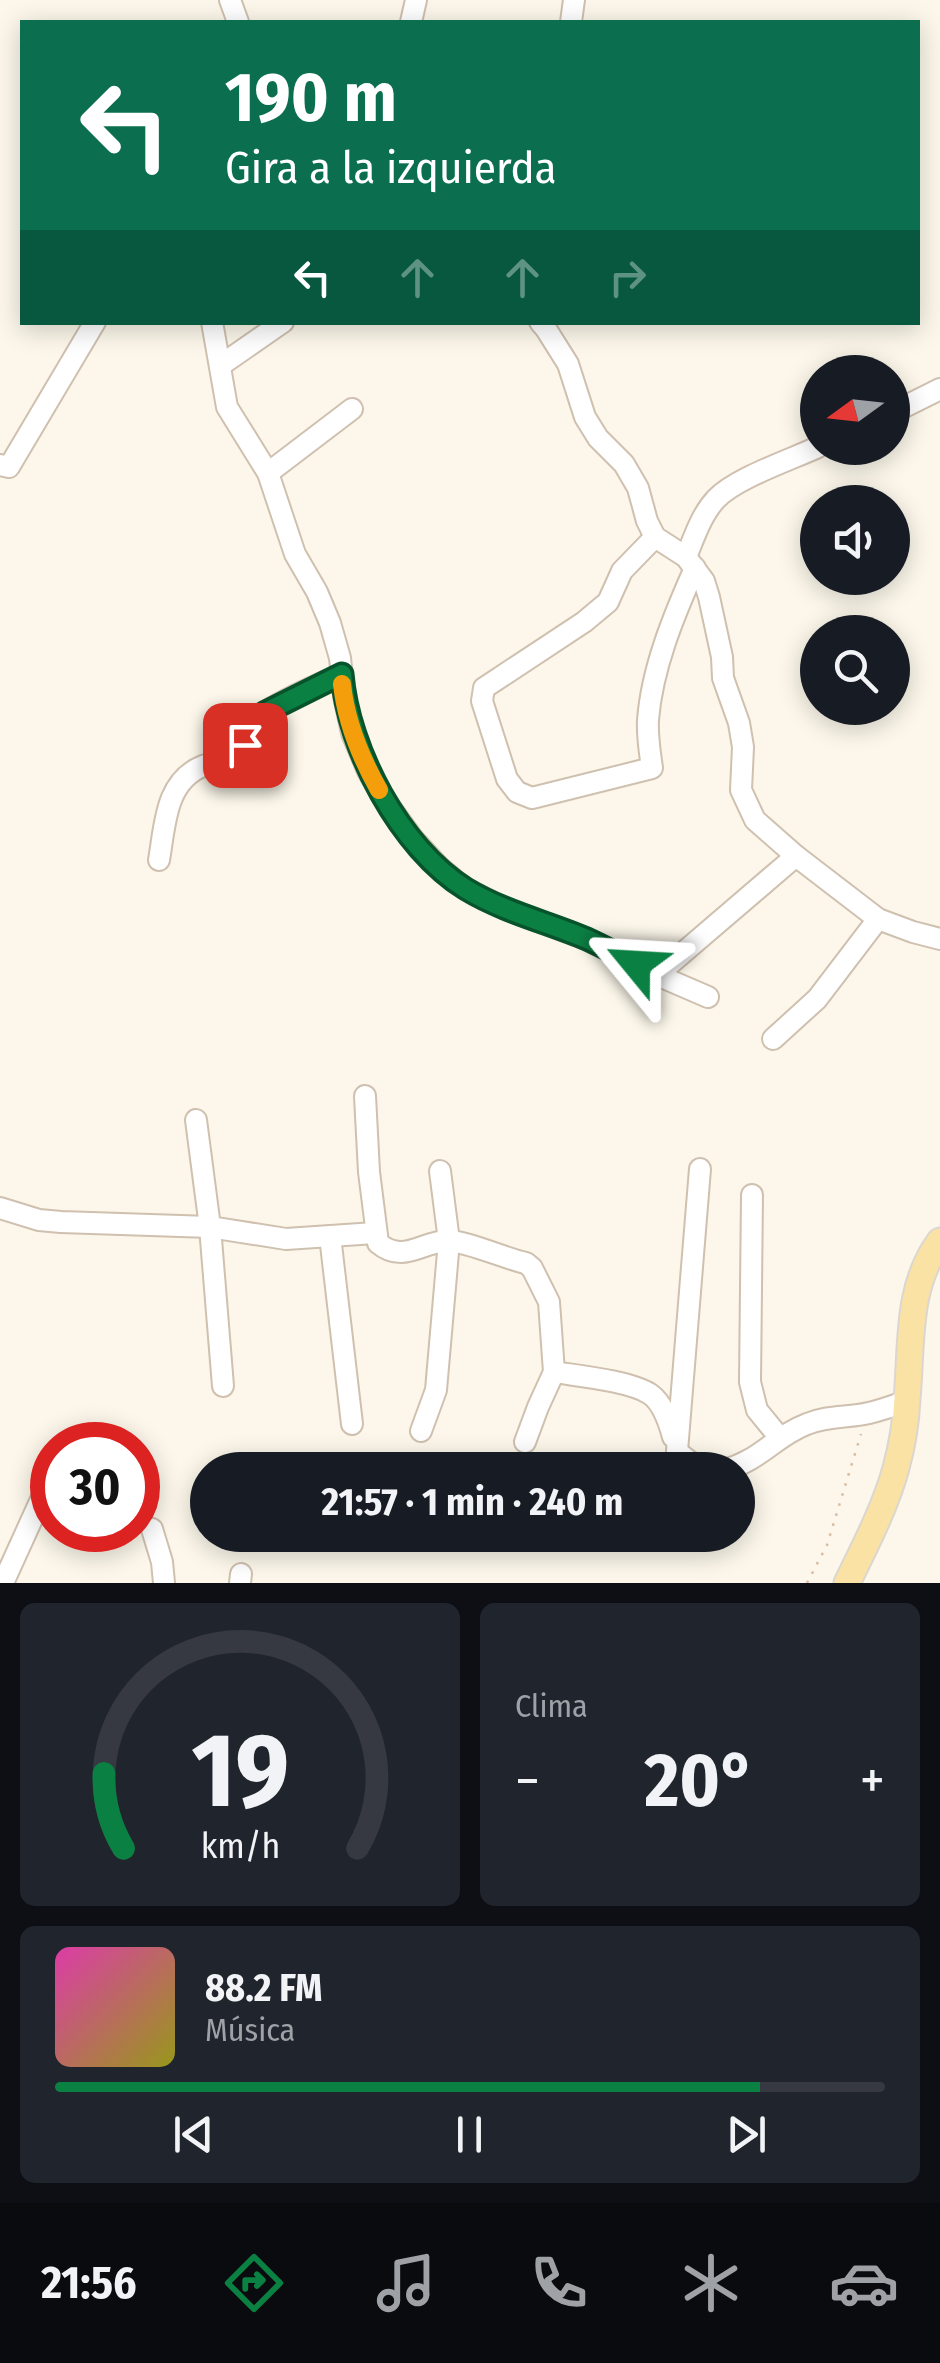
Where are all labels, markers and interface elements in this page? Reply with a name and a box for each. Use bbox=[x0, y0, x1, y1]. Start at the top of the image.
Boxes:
text: 190 m bbox=[225, 56, 397, 140]
icon: left bbox=[60, 60, 190, 190]
text: Gira a la izquierda bbox=[225, 141, 557, 195]
icon: left bbox=[285, 250, 340, 305]
icon: ahead bbox=[390, 250, 445, 305]
icon: ahead bbox=[495, 250, 550, 305]
icon: right bbox=[600, 250, 655, 305]
north arrow bbox=[800, 355, 910, 465]
map controls bbox=[800, 355, 910, 725]
button: sound bbox=[800, 485, 910, 595]
button: search bbox=[800, 615, 910, 725]
pin bbox=[203, 703, 288, 788]
icon: arrive bbox=[218, 718, 273, 773]
position arrow bbox=[584, 912, 688, 1016]
speed limit sign: 30 bbox=[30, 1422, 160, 1552]
text: 21:57 · 1 min · 240 m bbox=[322, 1479, 623, 1525]
text: Clima bbox=[515, 1687, 588, 1725]
text: 19 bbox=[191, 1709, 289, 1834]
text: 20° bbox=[645, 1736, 755, 1826]
text: − bbox=[515, 1748, 540, 1814]
text: + bbox=[860, 1748, 885, 1814]
text: km/h bbox=[200, 1825, 280, 1867]
text: 88.2 FM bbox=[205, 1965, 322, 2011]
text: Música bbox=[205, 2011, 295, 2049]
icon: previous bbox=[166, 2107, 221, 2162]
icon: pause bbox=[442, 2107, 497, 2162]
icon: next bbox=[719, 2107, 774, 2162]
icon: directions bbox=[219, 2248, 289, 2318]
icon: music bbox=[371, 2248, 441, 2318]
icon: phone bbox=[524, 2248, 594, 2318]
icon: climate bbox=[676, 2248, 746, 2318]
icon: car bbox=[829, 2248, 899, 2318]
text: 21:56 bbox=[41, 2256, 137, 2310]

